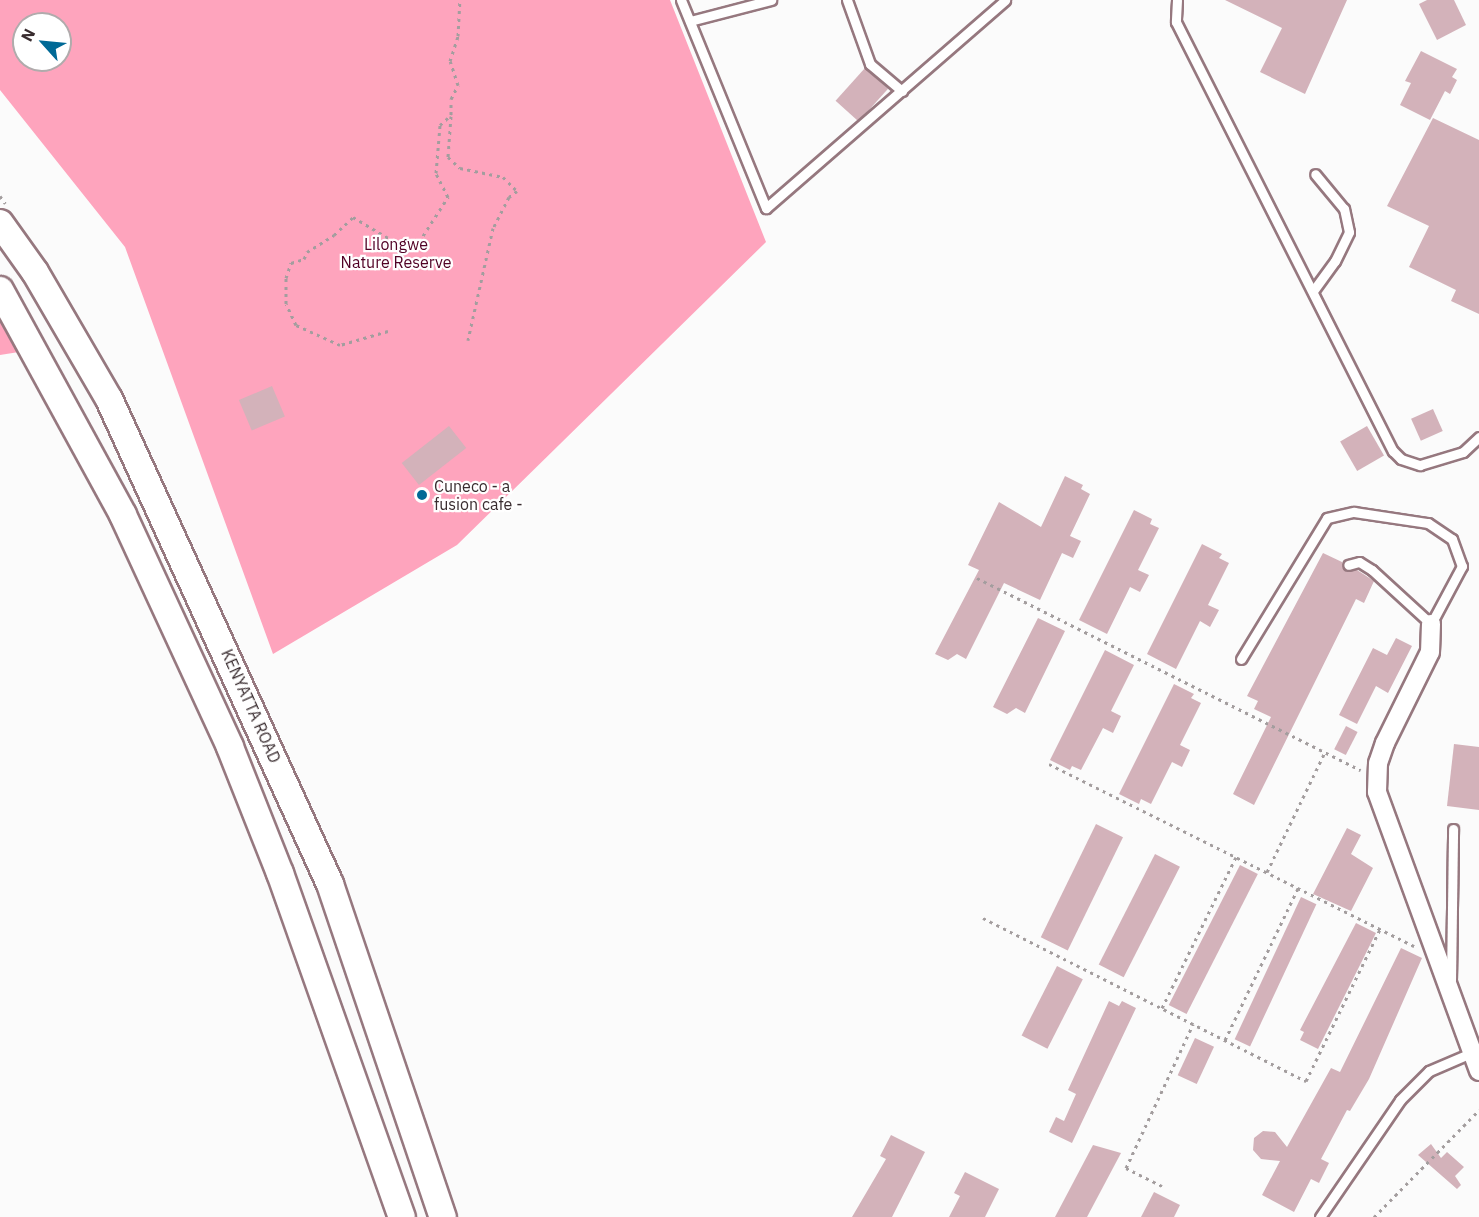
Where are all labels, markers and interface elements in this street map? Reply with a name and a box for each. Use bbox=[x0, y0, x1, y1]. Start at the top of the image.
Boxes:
north arrow bbox=[12, 12, 72, 72]
text: N bbox=[16, 25, 39, 44]
park label: Lilongwe Nature Reserve bbox=[341, 234, 451, 272]
place label: Cuneco - a fusion cafe - bbox=[434, 476, 523, 514]
marker: Cuneco - a fusion cafe - bbox=[415, 488, 429, 502]
street label: KENYATTA ROAD bbox=[217, 646, 285, 766]

